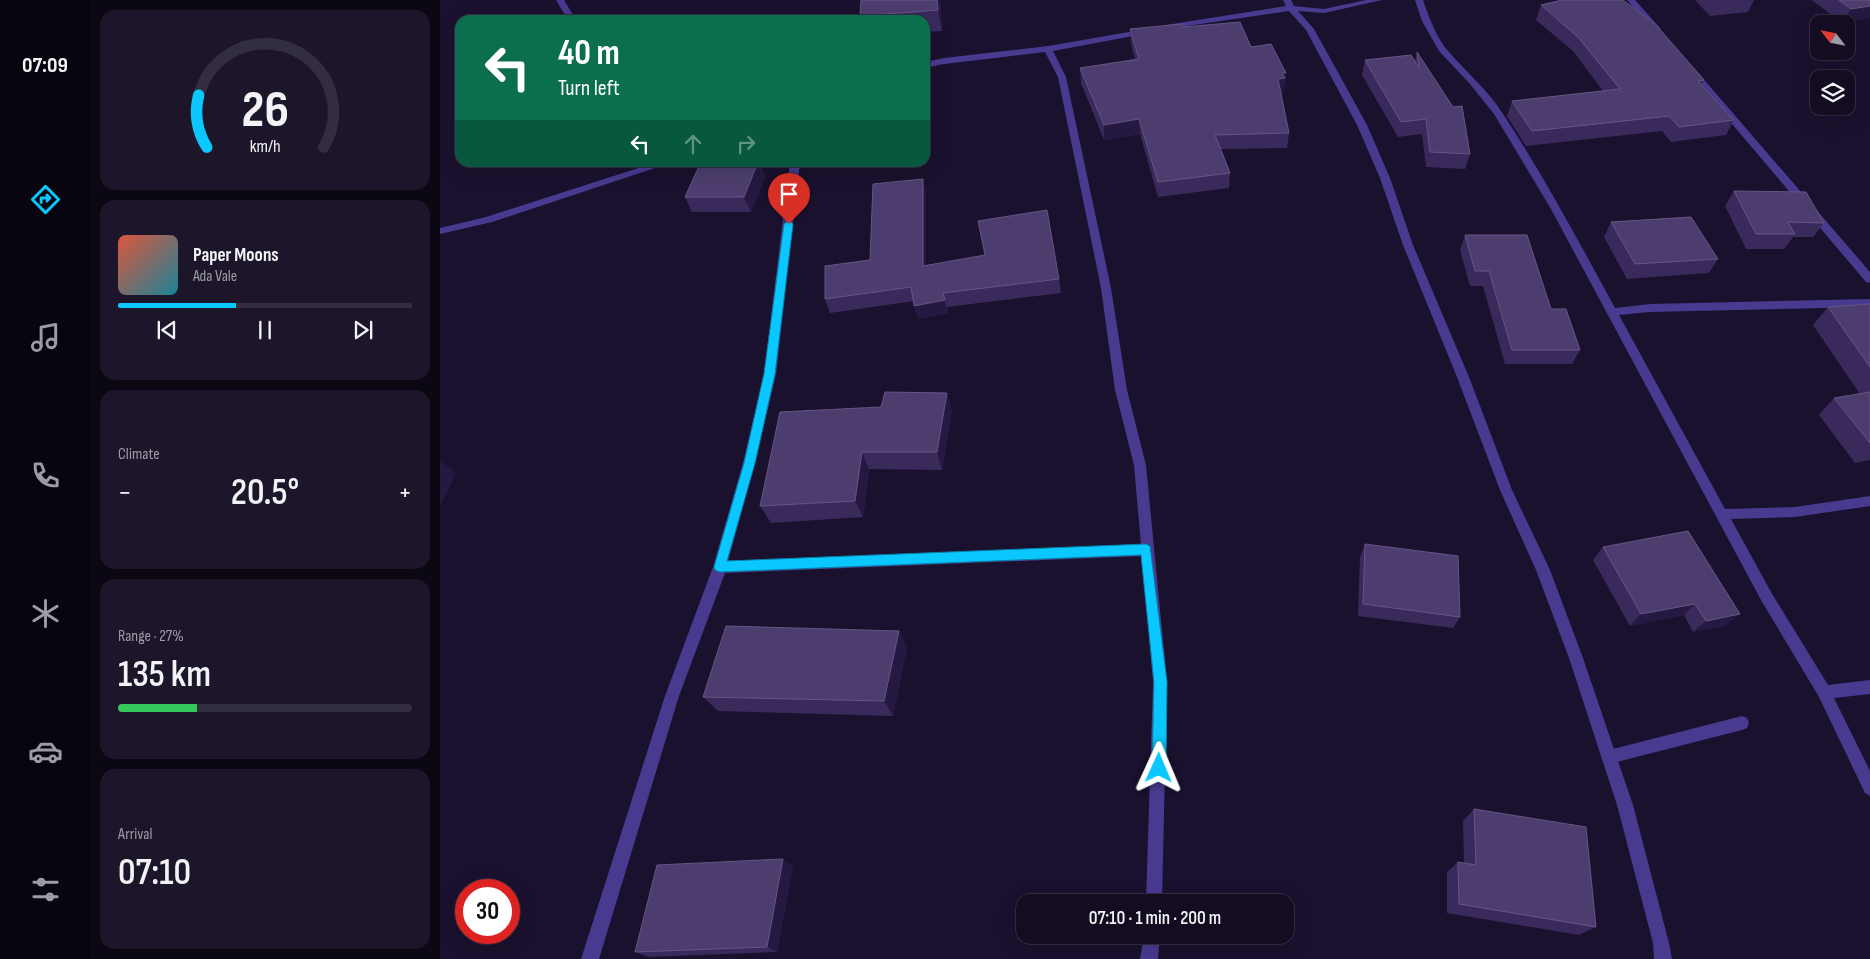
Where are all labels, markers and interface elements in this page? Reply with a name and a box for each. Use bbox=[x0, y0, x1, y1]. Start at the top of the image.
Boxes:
north arrow bbox=[1810, 15, 1855, 60]
map controls bbox=[1810, 15, 1855, 115]
text: 40 m bbox=[558, 32, 620, 75]
icon: left bbox=[475, 35, 540, 100]
text: 07:09 bbox=[22, 52, 68, 79]
button: layers bbox=[1810, 70, 1855, 115]
text: Turn left bbox=[558, 75, 620, 102]
text: 26 bbox=[241, 79, 289, 142]
icon: left bbox=[626, 130, 654, 158]
icon: ahead bbox=[679, 130, 707, 158]
icon: right bbox=[732, 130, 760, 158]
text: km/h bbox=[250, 136, 280, 157]
pin bbox=[768, 173, 810, 224]
icon: arrive bbox=[775, 180, 803, 208]
icon: directions bbox=[28, 182, 63, 217]
text: Paper Moons bbox=[193, 244, 279, 267]
text: Ada Vale bbox=[193, 267, 237, 286]
icon: previous bbox=[153, 316, 181, 344]
icon: pause bbox=[251, 316, 279, 344]
icon: next bbox=[349, 316, 377, 344]
icon: music bbox=[28, 320, 63, 355]
text: Climate bbox=[118, 445, 160, 464]
icon: phone bbox=[28, 458, 63, 493]
text: 20.5° bbox=[231, 470, 299, 515]
text: − bbox=[118, 476, 132, 509]
text: + bbox=[398, 476, 412, 509]
icon: climate bbox=[28, 596, 63, 631]
text: Range · 27% bbox=[118, 627, 184, 646]
text: 135 km bbox=[118, 652, 211, 697]
icon: car bbox=[28, 734, 63, 769]
position arrow bbox=[1132, 741, 1184, 793]
text: Arrival bbox=[118, 825, 152, 844]
text: 07:10 bbox=[118, 850, 191, 895]
icon: filters bbox=[28, 872, 63, 907]
speed limit sign: 30 bbox=[455, 879, 520, 944]
text: 07:10 · 1 min · 200 m bbox=[1089, 907, 1221, 930]

